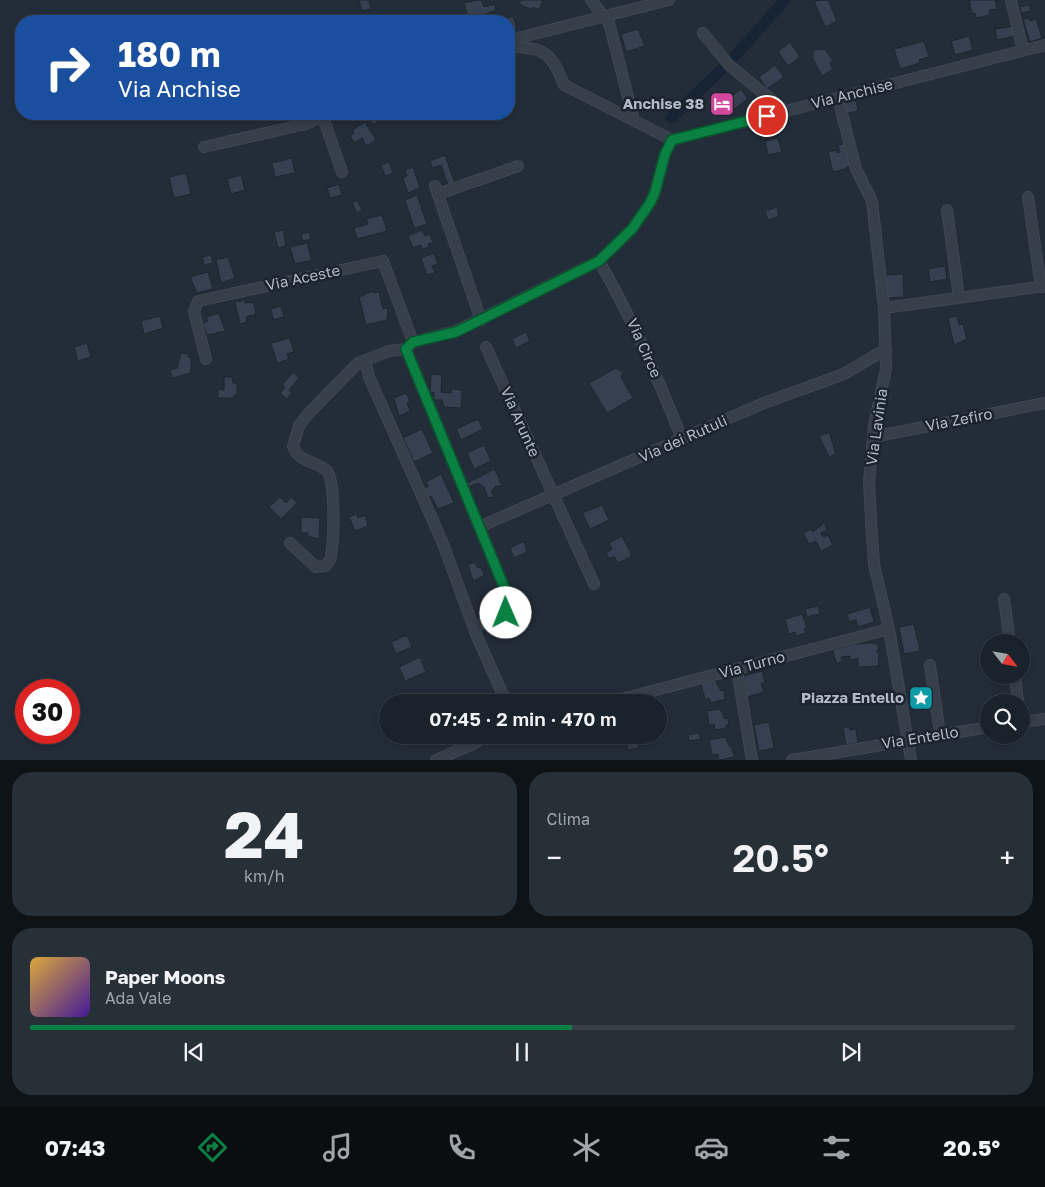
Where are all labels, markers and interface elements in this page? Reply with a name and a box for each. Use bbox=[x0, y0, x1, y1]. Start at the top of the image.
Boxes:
text: 180 m bbox=[118, 33, 221, 75]
icon: right bbox=[35, 35, 100, 100]
street label: Via Anchise bbox=[809, 74, 895, 112]
text: Via Anchise bbox=[118, 75, 241, 102]
hotel icon: Anchise 38 bbox=[709, 91, 735, 117]
place label: Anchise 38 bbox=[623, 94, 704, 112]
pin bbox=[746, 95, 788, 137]
icon: arrive bbox=[753, 102, 781, 130]
street label: Via Aceste bbox=[264, 260, 342, 294]
street label: Via Circe bbox=[624, 315, 666, 380]
street label: Via Arunte bbox=[497, 384, 545, 460]
street label: Via Lavinia bbox=[862, 387, 890, 466]
street label: Via Zefiro bbox=[924, 404, 994, 434]
street label: Via dei Rutuli bbox=[636, 411, 730, 466]
position arrow bbox=[479, 586, 531, 638]
north arrow bbox=[980, 634, 1030, 684]
map controls bbox=[980, 634, 1030, 744]
street label: Via Turno bbox=[717, 647, 787, 681]
speed limit sign: 30 bbox=[15, 679, 80, 744]
place icon: Piazza Entello bbox=[908, 685, 934, 711]
place label: Piazza Entello bbox=[801, 688, 904, 706]
button: search bbox=[980, 694, 1030, 744]
text: 07:45 · 2 min · 470 m bbox=[429, 707, 617, 730]
street label: Via Entello bbox=[880, 722, 960, 752]
text: 24 bbox=[224, 794, 304, 872]
text: Clima bbox=[547, 809, 590, 829]
text: 20.5° bbox=[733, 835, 829, 880]
text: − bbox=[547, 841, 562, 874]
text: + bbox=[1000, 841, 1015, 874]
text: km/h bbox=[244, 866, 285, 886]
text: Paper Moons bbox=[105, 965, 225, 988]
text: Ada Vale bbox=[105, 988, 171, 1008]
icon: previous bbox=[180, 1038, 208, 1066]
icon: pause bbox=[508, 1038, 536, 1066]
icon: next bbox=[837, 1038, 865, 1066]
icon: directions bbox=[195, 1130, 230, 1165]
icon: music bbox=[320, 1130, 355, 1165]
icon: phone bbox=[444, 1130, 479, 1165]
icon: climate bbox=[569, 1130, 604, 1165]
icon: car bbox=[694, 1130, 729, 1165]
icon: filters bbox=[819, 1130, 854, 1165]
text: 07:43 bbox=[45, 1134, 105, 1161]
text: 20.5° bbox=[943, 1134, 1000, 1161]

